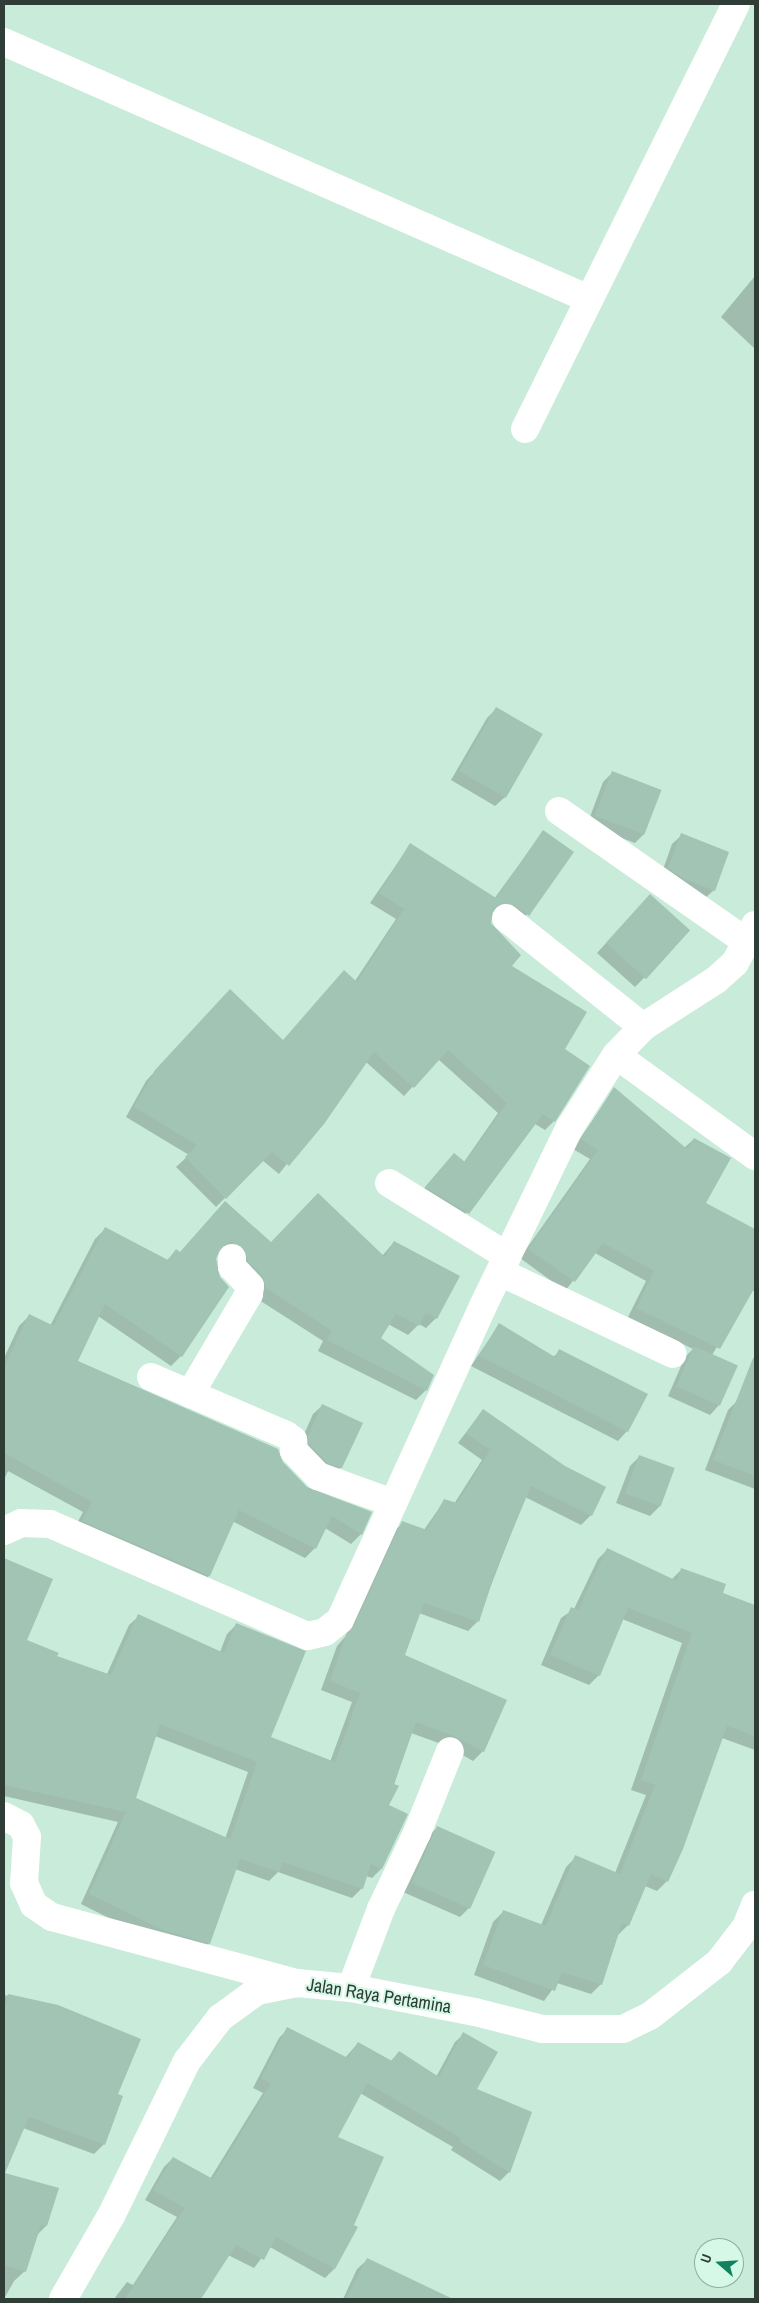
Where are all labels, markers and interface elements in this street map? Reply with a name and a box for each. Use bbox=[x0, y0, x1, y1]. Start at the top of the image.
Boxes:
street label: Jalan Raya Pertamina bbox=[305, 1974, 453, 2018]
north arrow bbox=[694, 2238, 744, 2288]
text: U bbox=[696, 2252, 716, 2265]

